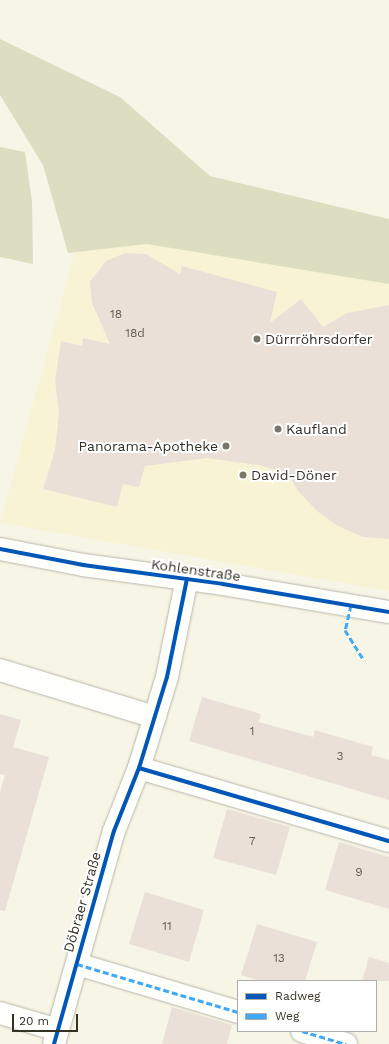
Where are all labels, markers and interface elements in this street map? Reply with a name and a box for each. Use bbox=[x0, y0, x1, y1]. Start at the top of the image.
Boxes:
house number: 18 bbox=[110, 308, 122, 322]
house number: 18d bbox=[125, 327, 145, 341]
place label: Dürrröhrsdorfer bbox=[265, 331, 372, 347]
marker: Dürrröhrsdorfer bbox=[252, 334, 262, 344]
place label: Kaufland bbox=[286, 421, 347, 437]
marker: Kaufland bbox=[273, 424, 283, 434]
place label: Panorama-Apotheke bbox=[78, 438, 218, 454]
marker: Panorama-Apotheke bbox=[221, 441, 231, 451]
place label: David-Döner bbox=[251, 467, 337, 483]
marker: David-Döner bbox=[238, 470, 248, 480]
street label: Kohlenstraße bbox=[150, 555, 242, 585]
house number: 1 bbox=[250, 725, 254, 739]
house number: 3 bbox=[337, 750, 343, 764]
house number: 7 bbox=[249, 835, 255, 849]
street label: Döbraer Straße bbox=[60, 850, 104, 954]
house number: 9 bbox=[355, 866, 363, 880]
house number: 11 bbox=[162, 920, 172, 934]
house number: 13 bbox=[273, 952, 285, 966]
legend bbox=[237, 980, 377, 1032]
text: Radweg bbox=[275, 989, 320, 1003]
scale bar bbox=[14, 1006, 80, 1032]
text: Weg bbox=[275, 1009, 299, 1023]
text: 20 m bbox=[19, 1014, 49, 1028]

